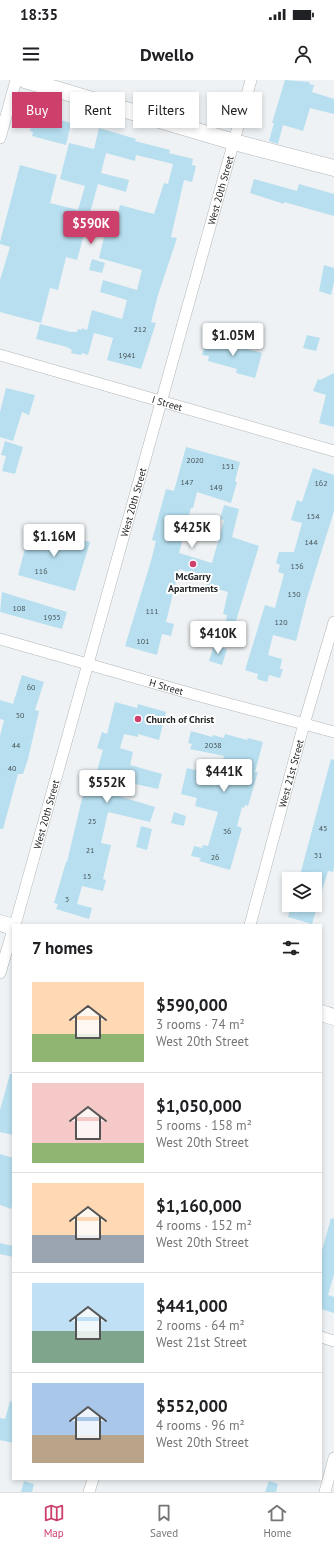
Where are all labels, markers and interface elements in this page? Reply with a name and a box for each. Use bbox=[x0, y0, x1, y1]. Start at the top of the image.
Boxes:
text: 18:35 bbox=[20, 5, 58, 24]
icon: menu bbox=[20, 43, 42, 65]
text: Dwello bbox=[140, 43, 194, 66]
icon: person bbox=[292, 43, 314, 65]
chip: Buy bbox=[12, 92, 62, 128]
chip: Rent bbox=[70, 92, 125, 128]
chip: Filters bbox=[133, 92, 199, 128]
chip: New bbox=[207, 92, 262, 128]
street label: West 20th Street bbox=[204, 153, 236, 226]
pin: $590K bbox=[63, 211, 119, 245]
text: $590K bbox=[72, 215, 110, 232]
pin: $1.05M bbox=[200, 323, 266, 357]
house number: 212 bbox=[133, 324, 147, 334]
text: $1.05M bbox=[211, 327, 255, 344]
house number: 1941 bbox=[118, 350, 136, 360]
street label: I Street bbox=[150, 393, 185, 414]
house number: 2020 bbox=[186, 455, 204, 465]
house number: 151 bbox=[221, 461, 235, 471]
street label: West 20th Street bbox=[117, 466, 149, 538]
house number: 147 bbox=[180, 477, 194, 487]
house number: 162 bbox=[314, 478, 328, 488]
house number: 149 bbox=[209, 482, 223, 492]
house number: 154 bbox=[306, 511, 320, 521]
pin: $425K bbox=[164, 515, 220, 549]
text: $425K bbox=[173, 519, 211, 536]
pin: $1.16M bbox=[21, 524, 87, 558]
text: $1.16M bbox=[32, 528, 76, 545]
house number: 144 bbox=[304, 537, 318, 547]
marker: McGarry Apartments bbox=[188, 559, 198, 569]
house number: 136 bbox=[290, 561, 304, 571]
house number: 116 bbox=[34, 566, 48, 576]
place label: McGarry Apartments bbox=[168, 570, 218, 595]
house number: 130 bbox=[287, 589, 301, 599]
house number: 108 bbox=[12, 603, 26, 613]
house number: 111 bbox=[145, 606, 159, 616]
house number: 1935 bbox=[43, 612, 61, 622]
house number: 120 bbox=[274, 617, 288, 627]
pin: $410K bbox=[190, 621, 246, 655]
text: $410K bbox=[199, 625, 237, 642]
house number: 101 bbox=[136, 636, 150, 646]
street label: H Street bbox=[148, 675, 186, 698]
house number: 60 bbox=[27, 682, 36, 692]
house number: 50 bbox=[16, 710, 25, 720]
place label: Church of Christ bbox=[146, 713, 215, 726]
marker: Church of Christ bbox=[133, 714, 143, 724]
street label: West 21st Street bbox=[275, 737, 306, 809]
house number: 44 bbox=[12, 740, 21, 750]
house number: 2038 bbox=[204, 740, 222, 750]
pin: $441K bbox=[196, 759, 252, 793]
house number: 40 bbox=[8, 763, 17, 773]
text: $441K bbox=[205, 763, 243, 780]
pin: $552K bbox=[79, 770, 135, 804]
text: $552K bbox=[88, 774, 126, 791]
street label: West 20th Street bbox=[30, 778, 62, 850]
house number: 25 bbox=[88, 816, 96, 826]
house number: 45 bbox=[319, 823, 327, 833]
house number: 36 bbox=[223, 826, 231, 836]
house number: 21 bbox=[86, 845, 94, 855]
house number: 31 bbox=[314, 850, 322, 860]
house number: 26 bbox=[211, 852, 219, 862]
house number: 15 bbox=[83, 871, 91, 881]
map controls bbox=[282, 872, 322, 912]
button: layers bbox=[282, 872, 322, 912]
house number: 3 bbox=[65, 894, 69, 904]
text: 7 homes bbox=[32, 937, 93, 959]
icon: filters bbox=[280, 937, 302, 959]
text: $590,000 bbox=[156, 994, 228, 1016]
icon: home bbox=[64, 998, 112, 1046]
text: 3 rooms · 74 m² bbox=[156, 1016, 245, 1033]
text: West 20th Street bbox=[156, 1033, 249, 1050]
text: $1,050,000 bbox=[156, 1095, 242, 1117]
icon: home bbox=[64, 1099, 112, 1147]
text: 5 rooms · 158 m² bbox=[156, 1117, 252, 1134]
text: West 20th Street bbox=[156, 1134, 249, 1151]
text: $1,160,000 bbox=[156, 1195, 242, 1217]
icon: home bbox=[64, 1199, 112, 1247]
text: 4 rooms · 152 m² bbox=[156, 1217, 252, 1234]
text: West 20th Street bbox=[156, 1234, 249, 1251]
text: $441,000 bbox=[156, 1295, 228, 1317]
icon: home bbox=[64, 1299, 112, 1347]
text: 2 rooms · 64 m² bbox=[156, 1317, 245, 1334]
text: West 21st Street bbox=[156, 1334, 247, 1351]
text: $552,000 bbox=[156, 1395, 228, 1417]
icon: home bbox=[64, 1399, 112, 1447]
text: 4 rooms · 96 m² bbox=[156, 1417, 245, 1434]
text: West 20th Street bbox=[156, 1434, 249, 1451]
tab: Map bbox=[43, 1502, 65, 1540]
tab: Saved bbox=[150, 1502, 178, 1540]
tab: Home bbox=[263, 1502, 291, 1540]

